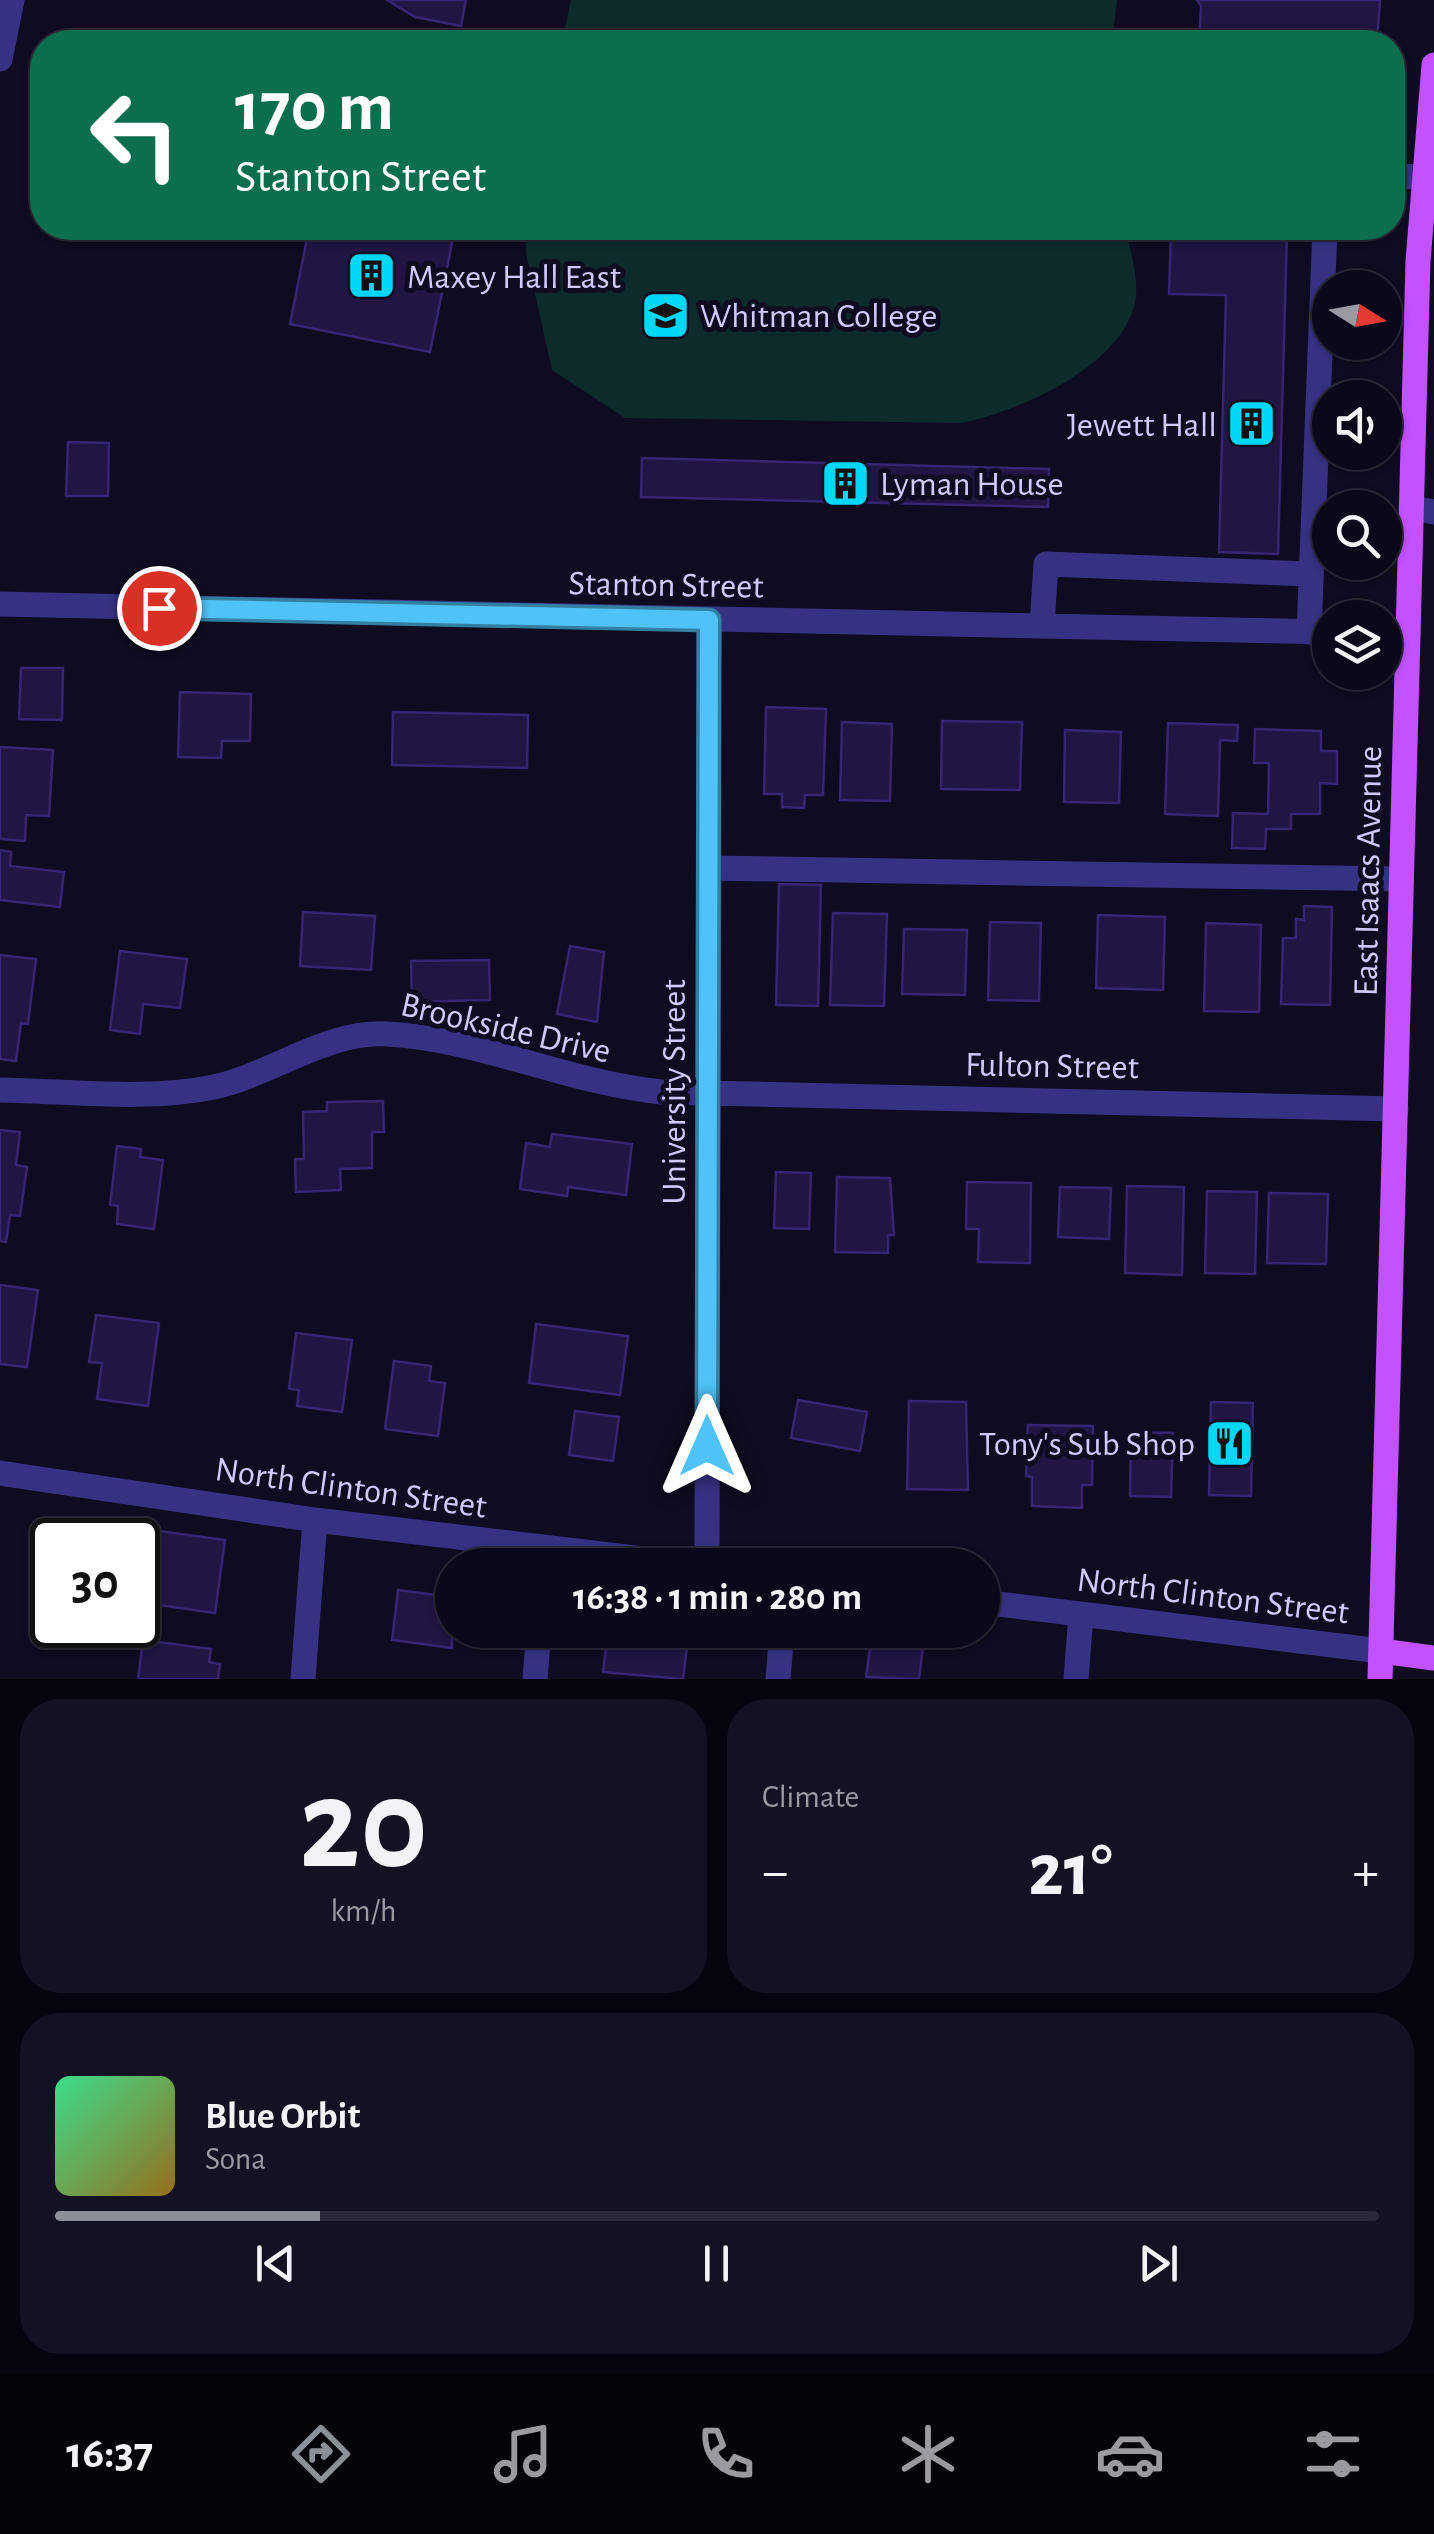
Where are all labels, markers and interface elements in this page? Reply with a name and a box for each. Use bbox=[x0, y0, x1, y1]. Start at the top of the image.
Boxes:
icon: left bbox=[70, 70, 200, 200]
text: 170 m bbox=[235, 73, 394, 143]
text: Stanton Street bbox=[235, 155, 486, 200]
building icon: Maxey Hall East bbox=[346, 250, 398, 302]
place label: Maxey Hall East bbox=[407, 260, 621, 295]
north arrow bbox=[1312, 270, 1402, 360]
map controls bbox=[1312, 270, 1402, 690]
school or university icon: Whitman College bbox=[639, 289, 691, 341]
place label: Whitman College bbox=[700, 299, 937, 334]
button: sound bbox=[1312, 380, 1402, 470]
building icon: Jewett Hall bbox=[1226, 398, 1278, 450]
place label: Jewett Hall bbox=[1067, 408, 1217, 443]
building icon: Lyman House bbox=[819, 457, 871, 509]
place label: Lyman House bbox=[880, 467, 1064, 502]
button: search bbox=[1312, 490, 1402, 580]
pin bbox=[117, 566, 202, 651]
street label: Stanton Street bbox=[568, 566, 764, 605]
icon: arrive bbox=[132, 581, 187, 636]
button: layers bbox=[1312, 600, 1402, 690]
street label: East Isaacs Avenue bbox=[1349, 746, 1388, 997]
street label: University Street bbox=[657, 979, 692, 1205]
street label: Brookside Drive bbox=[397, 987, 614, 1070]
street label: Fulton Street bbox=[965, 1047, 1139, 1086]
position arrow bbox=[655, 1394, 759, 1498]
restaurant icon: Tony's Sub Shop bbox=[1204, 1417, 1256, 1469]
place label: Tony's Sub Shop bbox=[979, 1427, 1195, 1462]
street label: North Clinton Street bbox=[213, 1452, 489, 1525]
speed limit sign: 30 bbox=[30, 1518, 160, 1648]
street label: North Clinton Street bbox=[1075, 1562, 1351, 1631]
text: 16:38 · 1 min · 280 m bbox=[573, 1579, 862, 1617]
text: 20 bbox=[299, 1762, 428, 1892]
text: Climate bbox=[762, 1781, 859, 1813]
text: 21° bbox=[1028, 1834, 1113, 1909]
text: − bbox=[762, 1845, 788, 1900]
text: + bbox=[1353, 1845, 1379, 1900]
text: km/h bbox=[330, 1895, 397, 1927]
text: Blue Orbit bbox=[205, 2098, 360, 2136]
text: Sona bbox=[205, 2143, 266, 2175]
icon: previous bbox=[248, 2236, 303, 2291]
icon: pause bbox=[689, 2236, 744, 2291]
icon: next bbox=[1131, 2236, 1186, 2291]
icon: directions bbox=[286, 2419, 356, 2489]
icon: music bbox=[488, 2419, 558, 2489]
icon: phone bbox=[691, 2419, 761, 2489]
icon: climate bbox=[893, 2419, 963, 2489]
icon: car bbox=[1095, 2419, 1165, 2489]
icon: filters bbox=[1298, 2419, 1368, 2489]
text: 16:37 bbox=[66, 2431, 153, 2476]

